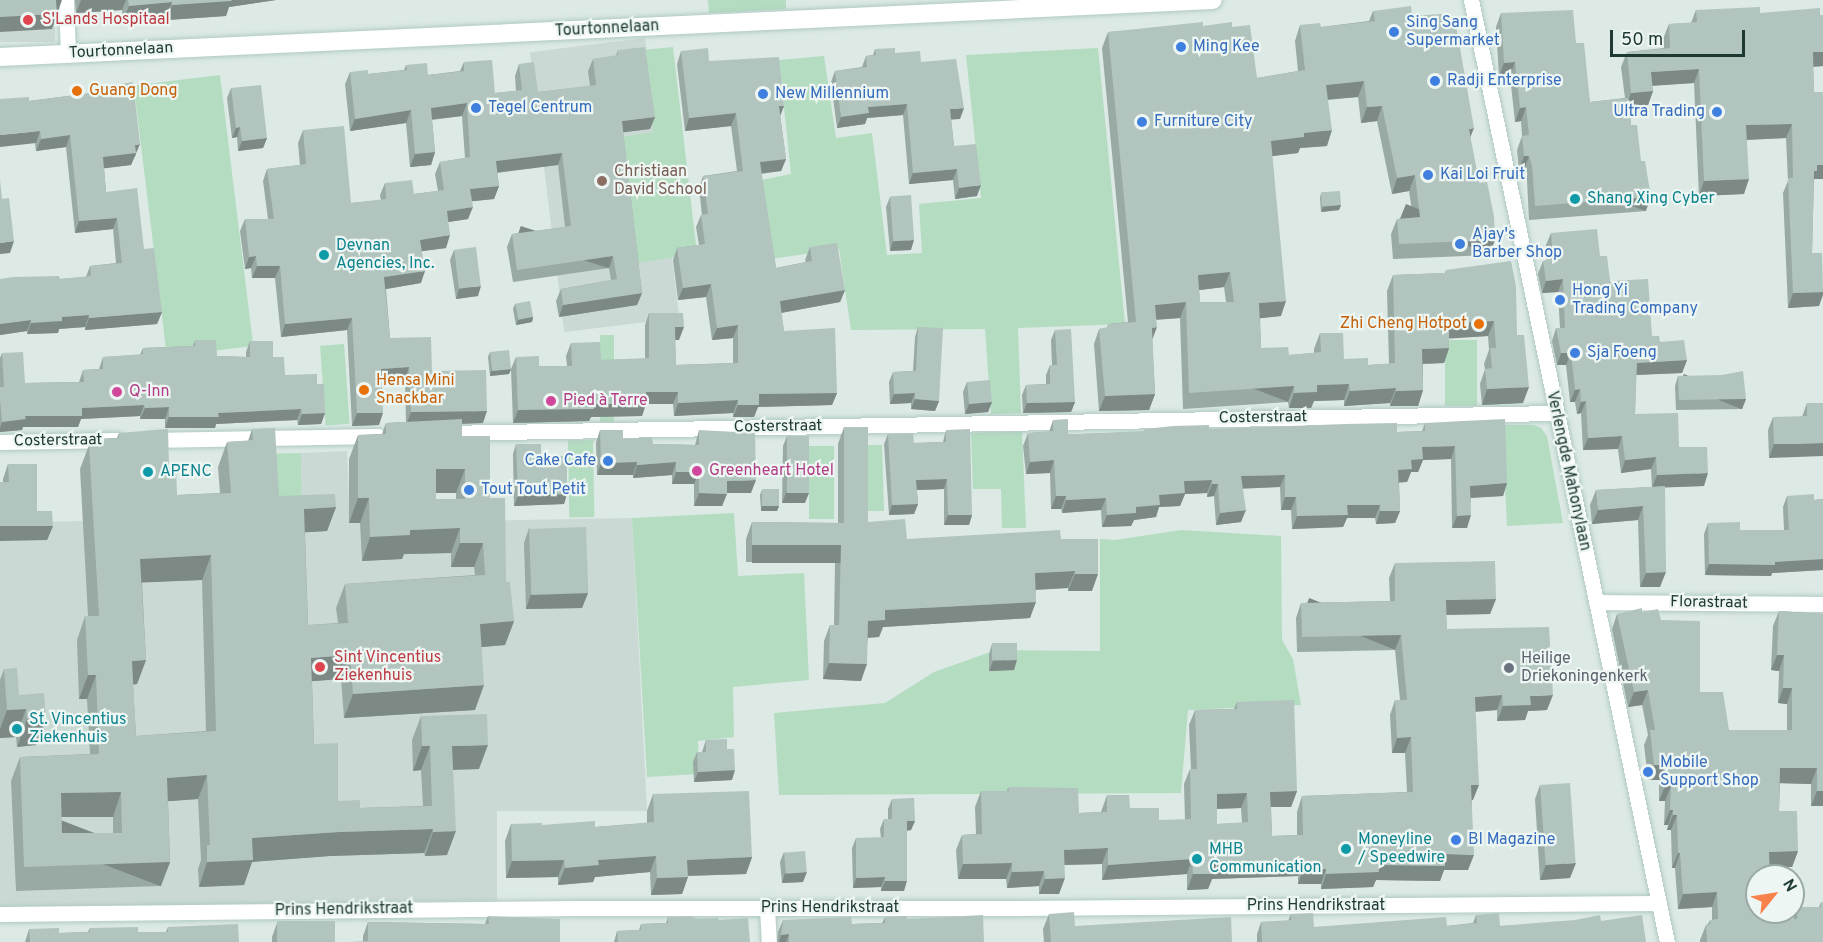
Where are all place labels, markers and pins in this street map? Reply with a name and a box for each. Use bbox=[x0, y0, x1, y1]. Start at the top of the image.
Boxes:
place label: S'Lands Hospitaal bbox=[42, 10, 170, 30]
marker: S'Lands Hospitaal bbox=[19, 11, 37, 29]
place label: Sing Sang Supermarket bbox=[1406, 13, 1500, 51]
marker: Sing Sang Supermarket bbox=[1387, 25, 1401, 39]
place label: Ming Kee bbox=[1193, 37, 1260, 57]
marker: Ming Kee bbox=[1174, 40, 1188, 54]
place label: Radji Enterprise bbox=[1447, 71, 1562, 91]
marker: Radji Enterprise bbox=[1428, 74, 1442, 88]
place label: Guang Dong bbox=[89, 81, 178, 101]
marker: Guang Dong bbox=[70, 84, 84, 98]
place label: New Millennium bbox=[775, 84, 889, 104]
marker: New Millennium bbox=[756, 87, 770, 101]
place label: Tegel Centrum bbox=[488, 98, 592, 118]
marker: Tegel Centrum bbox=[469, 101, 483, 115]
place label: Ultra Trading bbox=[1612, 102, 1705, 122]
marker: Ultra Trading bbox=[1710, 105, 1724, 119]
place label: Furniture City bbox=[1154, 112, 1252, 132]
marker: Furniture City bbox=[1135, 115, 1149, 129]
place label: Christiaan David School bbox=[614, 162, 707, 200]
place label: Kai Loi Fruit bbox=[1440, 165, 1525, 185]
marker: Kai Loi Fruit bbox=[1421, 168, 1435, 182]
marker: Christiaan David School bbox=[595, 174, 609, 188]
place label: Shang Xing Cyber bbox=[1587, 189, 1715, 209]
marker: Shang Xing Cyber bbox=[1568, 192, 1582, 206]
place label: Ajay's Barber Shop bbox=[1472, 225, 1562, 263]
place label: Devnan Agencies, Inc. bbox=[336, 236, 435, 274]
marker: Ajay's Barber Shop bbox=[1453, 237, 1467, 251]
marker: Devnan Agencies, Inc. bbox=[317, 248, 331, 262]
place label: Hong Yi Trading Company bbox=[1572, 281, 1698, 319]
marker: Hong Yi Trading Company bbox=[1553, 293, 1567, 307]
place label: Zhi Cheng Hotpot bbox=[1340, 314, 1467, 334]
marker: Zhi Cheng Hotpot bbox=[1472, 317, 1486, 331]
place label: Sja Foeng bbox=[1587, 343, 1657, 363]
marker: Sja Foeng bbox=[1568, 346, 1582, 360]
place label: Hensa Mini Snackbar bbox=[376, 371, 455, 409]
place label: Q-Inn bbox=[129, 382, 170, 402]
marker: Hensa Mini Snackbar bbox=[357, 383, 371, 397]
marker: Q-Inn bbox=[110, 385, 124, 399]
place label: Pied à Terre bbox=[563, 391, 648, 411]
marker: Pied à Terre bbox=[544, 394, 558, 408]
place label: Cake Cafe bbox=[525, 451, 596, 471]
marker: Cake Cafe bbox=[601, 454, 615, 468]
place label: Greenheart Hotel bbox=[709, 461, 834, 481]
place label: APENC bbox=[160, 462, 212, 482]
marker: Greenheart Hotel bbox=[690, 464, 704, 478]
marker: APENC bbox=[141, 465, 155, 479]
place label: Tout Tout Petit bbox=[481, 480, 587, 500]
marker: Tout Tout Petit bbox=[462, 483, 476, 497]
place label: Sint Vincentius Ziekenhuis bbox=[334, 648, 442, 686]
place label: Heilige Driekoningenkerk bbox=[1521, 649, 1648, 687]
marker: Sint Vincentius Ziekenhuis bbox=[311, 658, 329, 676]
marker: Heilige Driekoningenkerk bbox=[1502, 661, 1516, 675]
place label: St. Vincentius Ziekenhuis bbox=[29, 710, 127, 748]
marker: St. Vincentius Ziekenhuis bbox=[10, 722, 24, 736]
place label: Mobile Support Shop bbox=[1660, 753, 1759, 791]
marker: Mobile Support Shop bbox=[1641, 765, 1655, 779]
place label: Moneyline / Speedwire bbox=[1358, 830, 1445, 868]
place label: BI Magazine bbox=[1468, 830, 1555, 850]
marker: BI Magazine bbox=[1449, 833, 1463, 847]
place label: MHB Communication bbox=[1209, 840, 1321, 878]
marker: Moneyline / Speedwire bbox=[1339, 842, 1353, 856]
marker: MHB Communication bbox=[1190, 852, 1204, 866]

